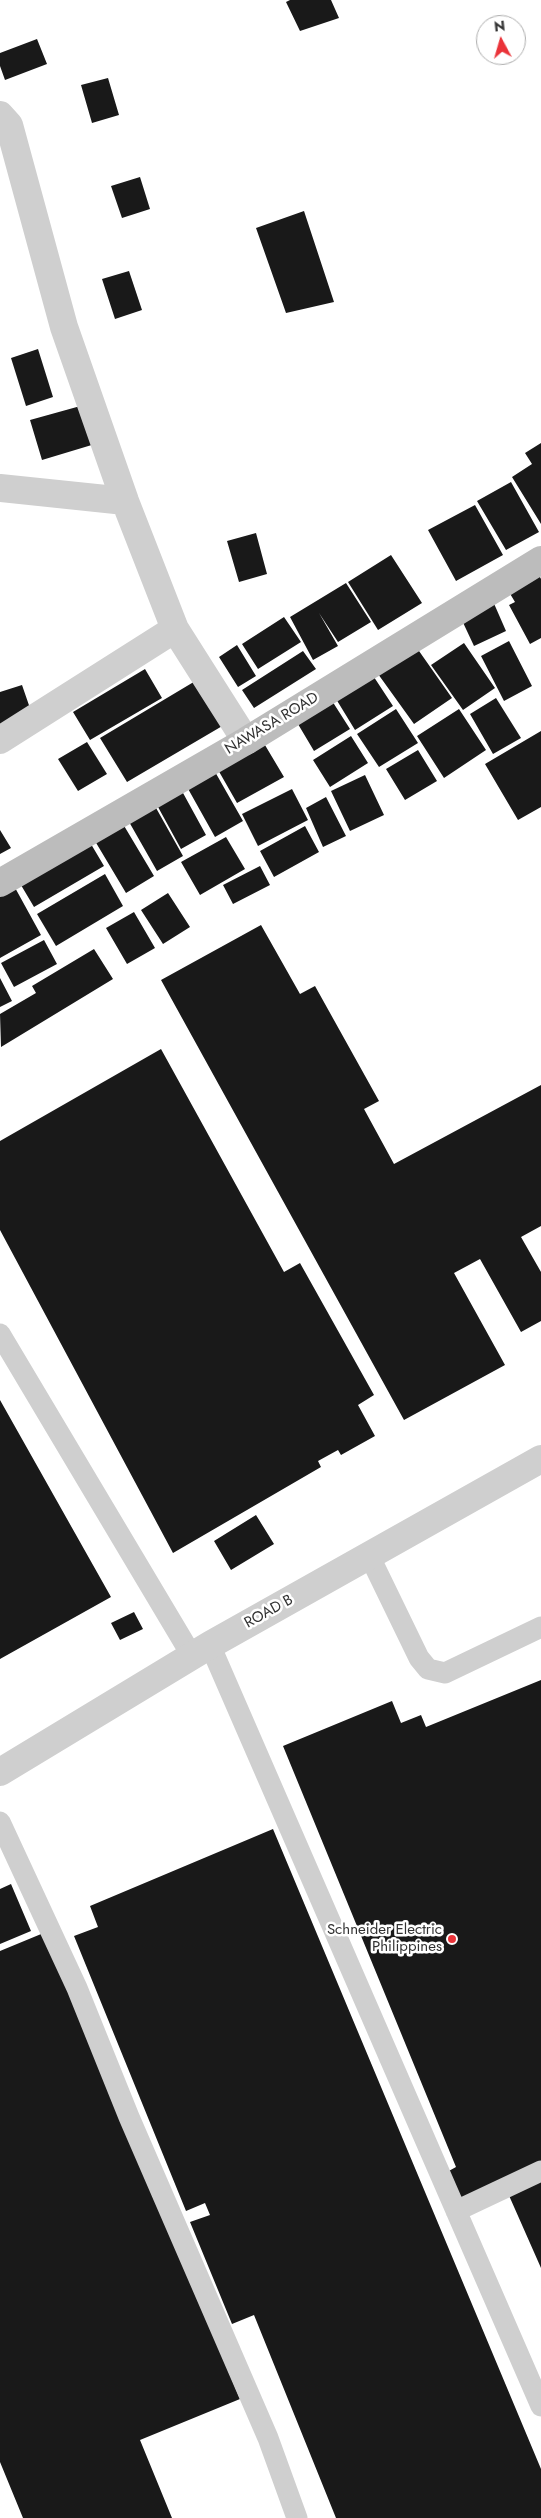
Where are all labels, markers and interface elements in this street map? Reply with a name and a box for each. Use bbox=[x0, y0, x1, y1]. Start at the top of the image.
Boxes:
north arrow bbox=[476, 15, 526, 65]
text: N bbox=[493, 16, 506, 37]
street label: NAWASA ROAD bbox=[222, 689, 322, 759]
street label: ROAD B bbox=[242, 1591, 296, 1633]
place label: Schneider Electric Philippines bbox=[327, 1921, 442, 1956]
marker: Schneider Electric Philippines bbox=[446, 1933, 458, 1945]

